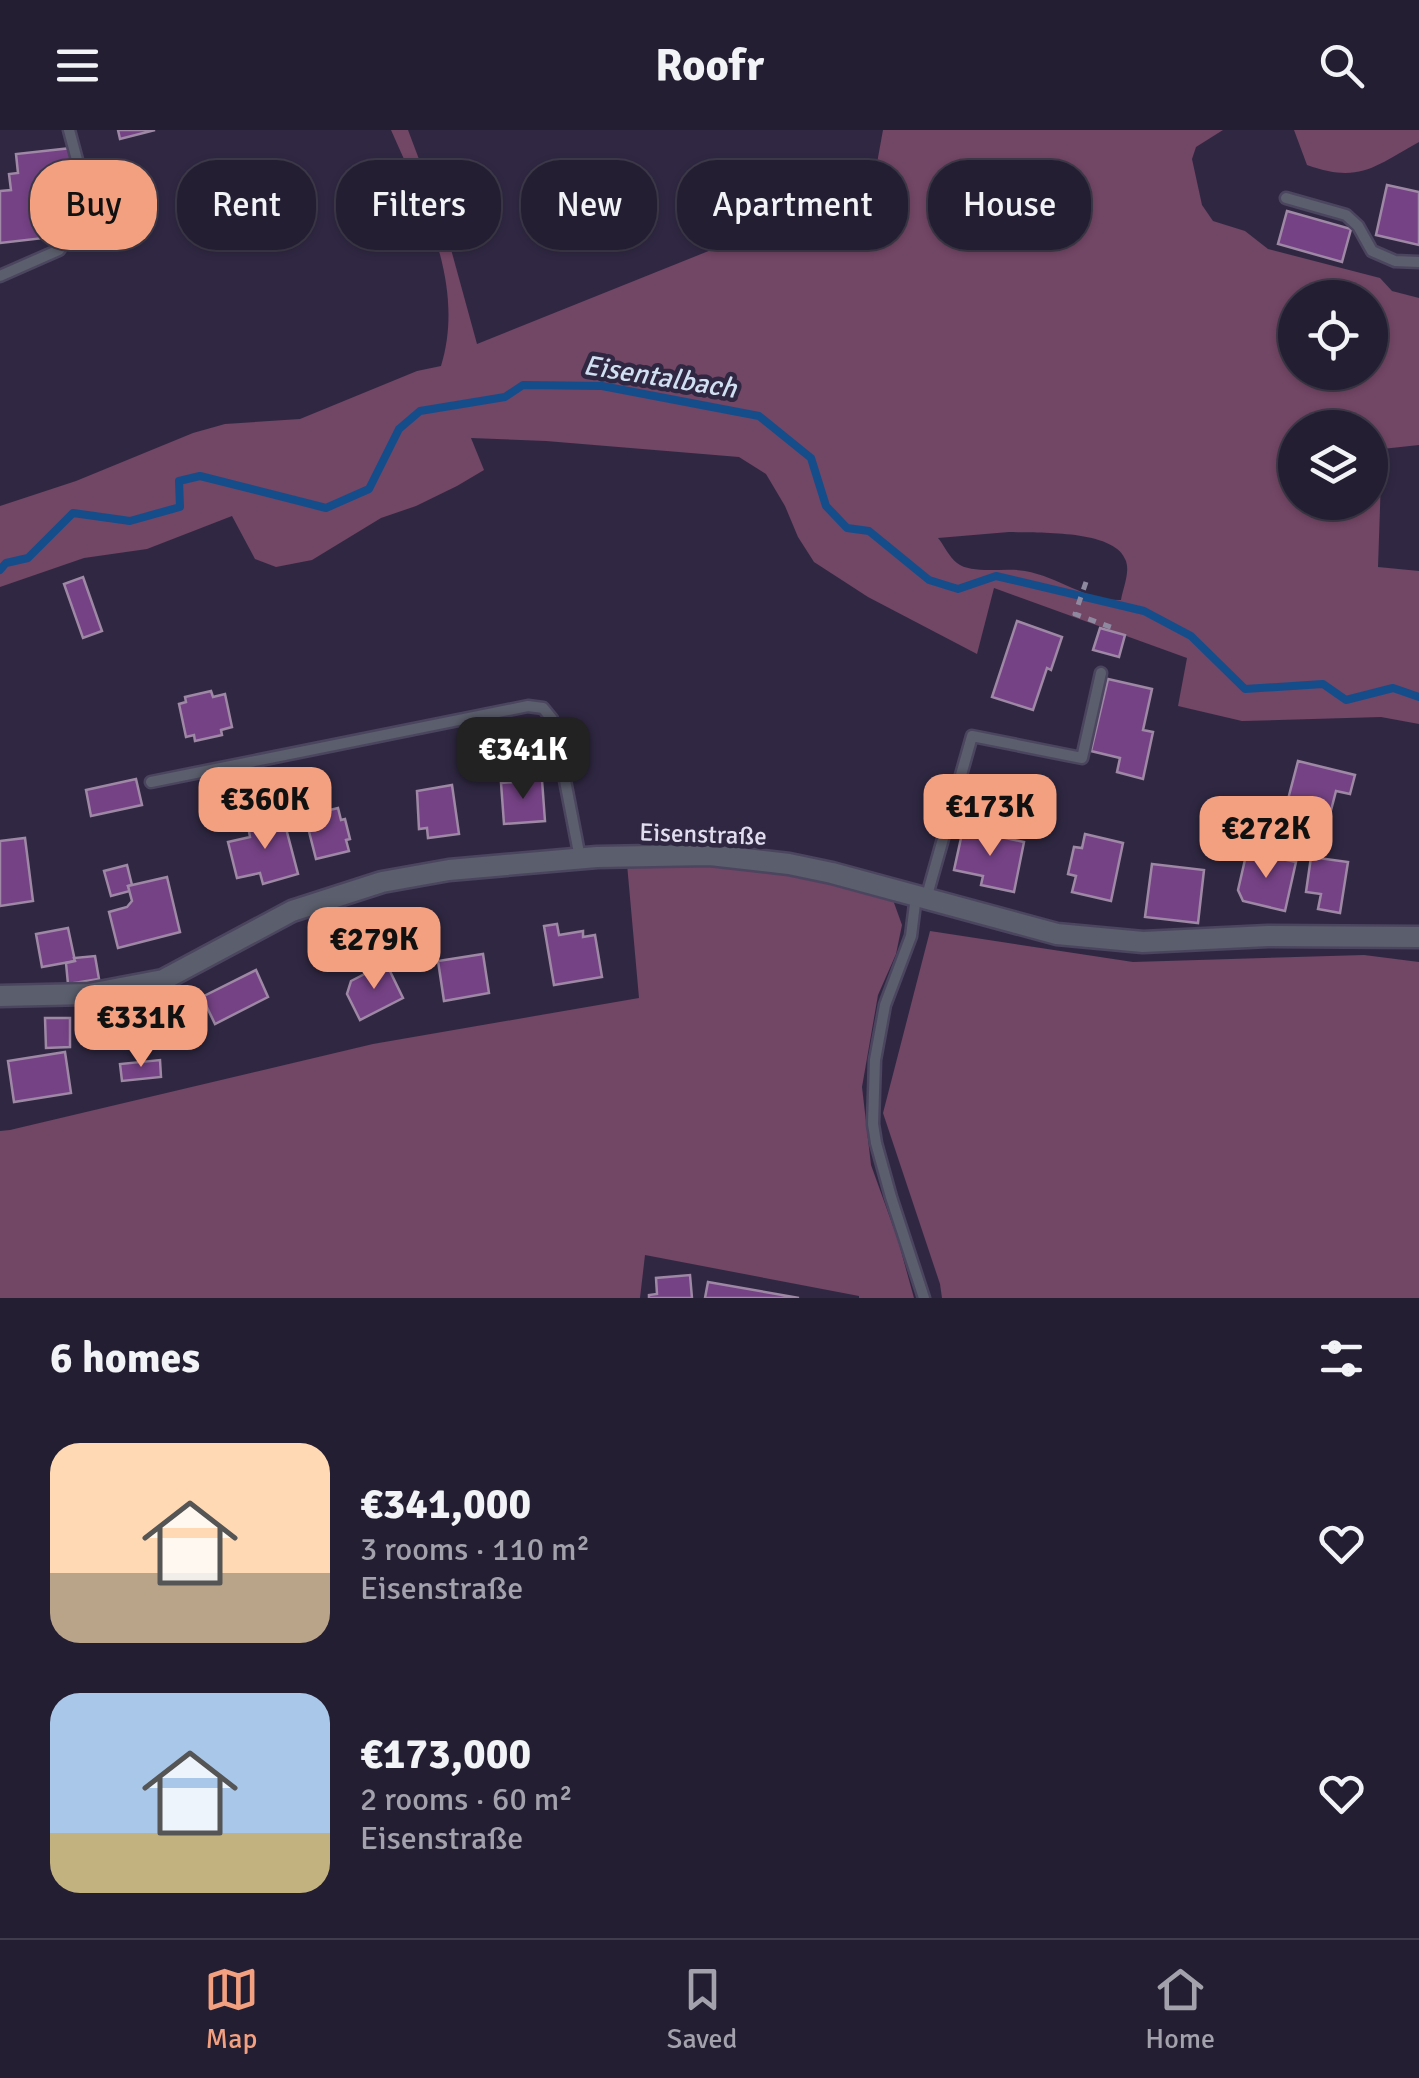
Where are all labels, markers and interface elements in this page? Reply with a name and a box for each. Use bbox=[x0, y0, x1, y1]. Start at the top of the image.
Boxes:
icon: menu bbox=[50, 38, 105, 93]
text: Roofr bbox=[655, 38, 764, 93]
icon: search bbox=[1314, 38, 1369, 93]
chip: Buy bbox=[30, 160, 157, 250]
chip: Rent bbox=[177, 160, 316, 250]
chip: Filters bbox=[336, 160, 501, 250]
chip: New bbox=[521, 160, 657, 250]
chip: Apartment bbox=[677, 160, 908, 250]
chip: House bbox=[928, 160, 1091, 250]
map controls bbox=[1278, 280, 1388, 520]
button: locate bbox=[1278, 280, 1388, 390]
water label: Eisentalbach bbox=[581, 348, 740, 406]
button: layers bbox=[1278, 410, 1388, 520]
pin: €341K bbox=[453, 717, 593, 802]
text: €341K bbox=[479, 730, 567, 769]
pin: €360K bbox=[195, 767, 335, 852]
pin: €173K bbox=[920, 774, 1060, 859]
text: €360K bbox=[221, 780, 309, 819]
text: €173K bbox=[946, 787, 1034, 826]
pin: €272K bbox=[1196, 796, 1336, 881]
text: €272K bbox=[1222, 809, 1310, 848]
street label: Eisenstraße bbox=[639, 816, 767, 852]
pin: €279K bbox=[304, 907, 444, 992]
text: €279K bbox=[330, 920, 418, 959]
pin: €331K bbox=[71, 985, 211, 1070]
text: €331K bbox=[97, 998, 185, 1037]
icon: filters bbox=[1314, 1331, 1369, 1386]
text: 6 homes bbox=[50, 1333, 200, 1384]
text: €341,000 bbox=[360, 1479, 531, 1530]
icon: home bbox=[130, 1483, 250, 1603]
icon: heart bbox=[1314, 1516, 1369, 1571]
text: 3 rooms · 110 m² bbox=[360, 1530, 590, 1569]
text: Eisenstraße bbox=[360, 1569, 523, 1608]
text: €173,000 bbox=[360, 1729, 531, 1780]
icon: home bbox=[130, 1733, 250, 1853]
icon: heart bbox=[1314, 1766, 1369, 1821]
text: 2 rooms · 60 m² bbox=[360, 1780, 573, 1819]
text: Eisenstraße bbox=[360, 1819, 523, 1858]
tab: Map bbox=[204, 1962, 259, 2056]
tab: Saved bbox=[667, 1962, 737, 2056]
tab: Home bbox=[1145, 1962, 1215, 2056]

